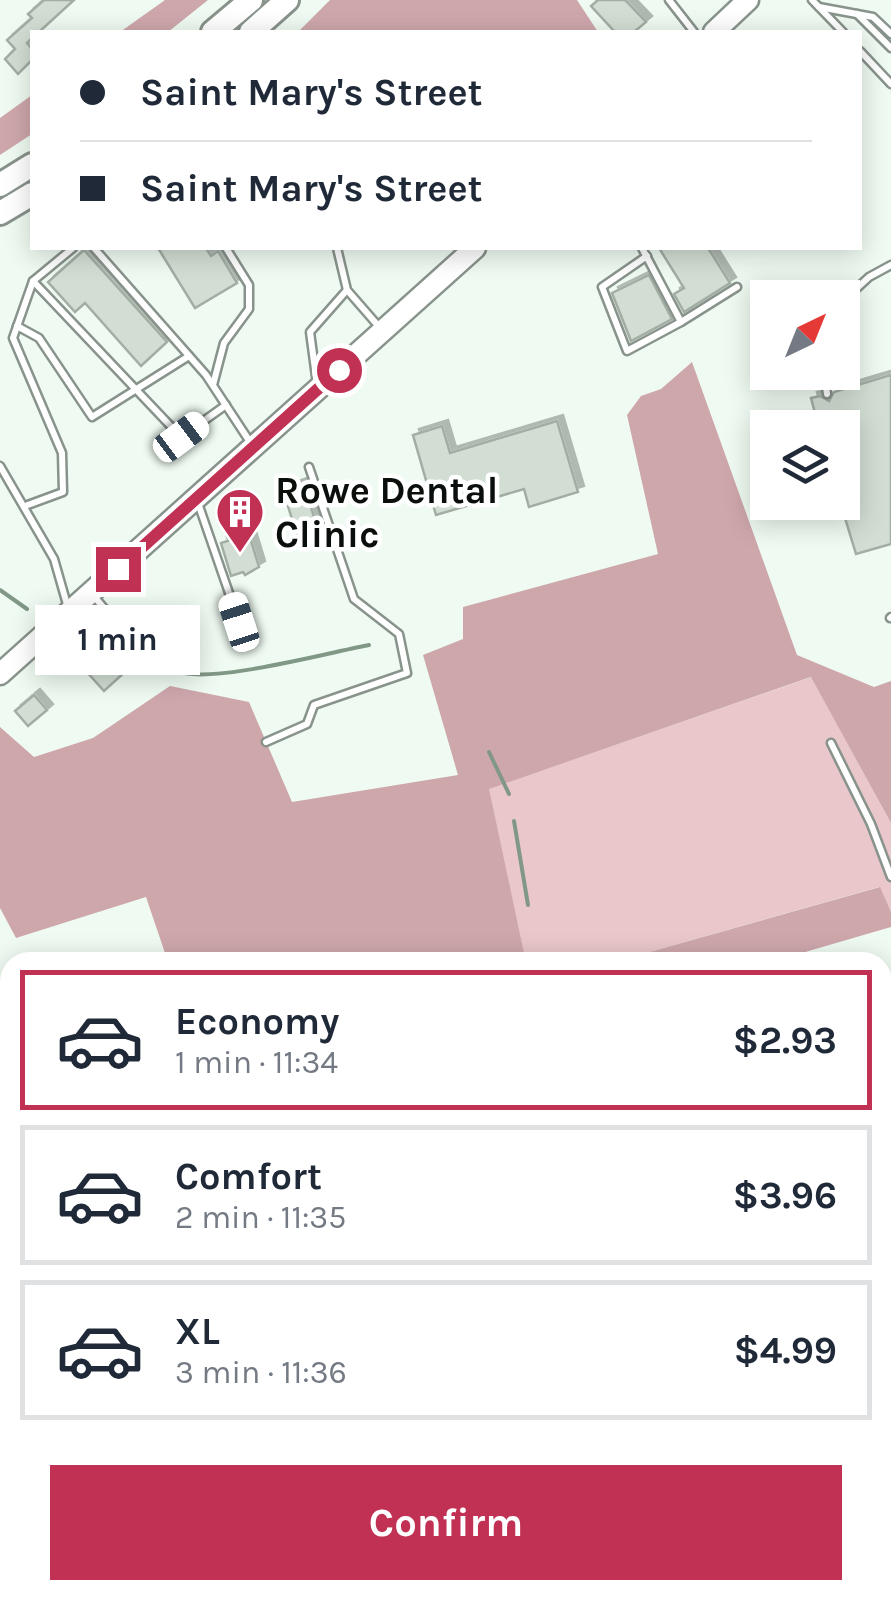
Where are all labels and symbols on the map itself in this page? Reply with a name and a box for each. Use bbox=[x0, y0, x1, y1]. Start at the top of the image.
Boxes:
north arrow bbox=[750, 280, 860, 390]
route start bbox=[317, 348, 362, 393]
car bbox=[148, 407, 214, 467]
place label: Rowe Dental Clinic bbox=[275, 468, 498, 557]
building icon: Rowe Dental Clinic bbox=[214, 486, 266, 554]
route end bbox=[96, 547, 141, 592]
car bbox=[215, 589, 263, 655]
callout: 1 min bbox=[36, 604, 200, 674]

